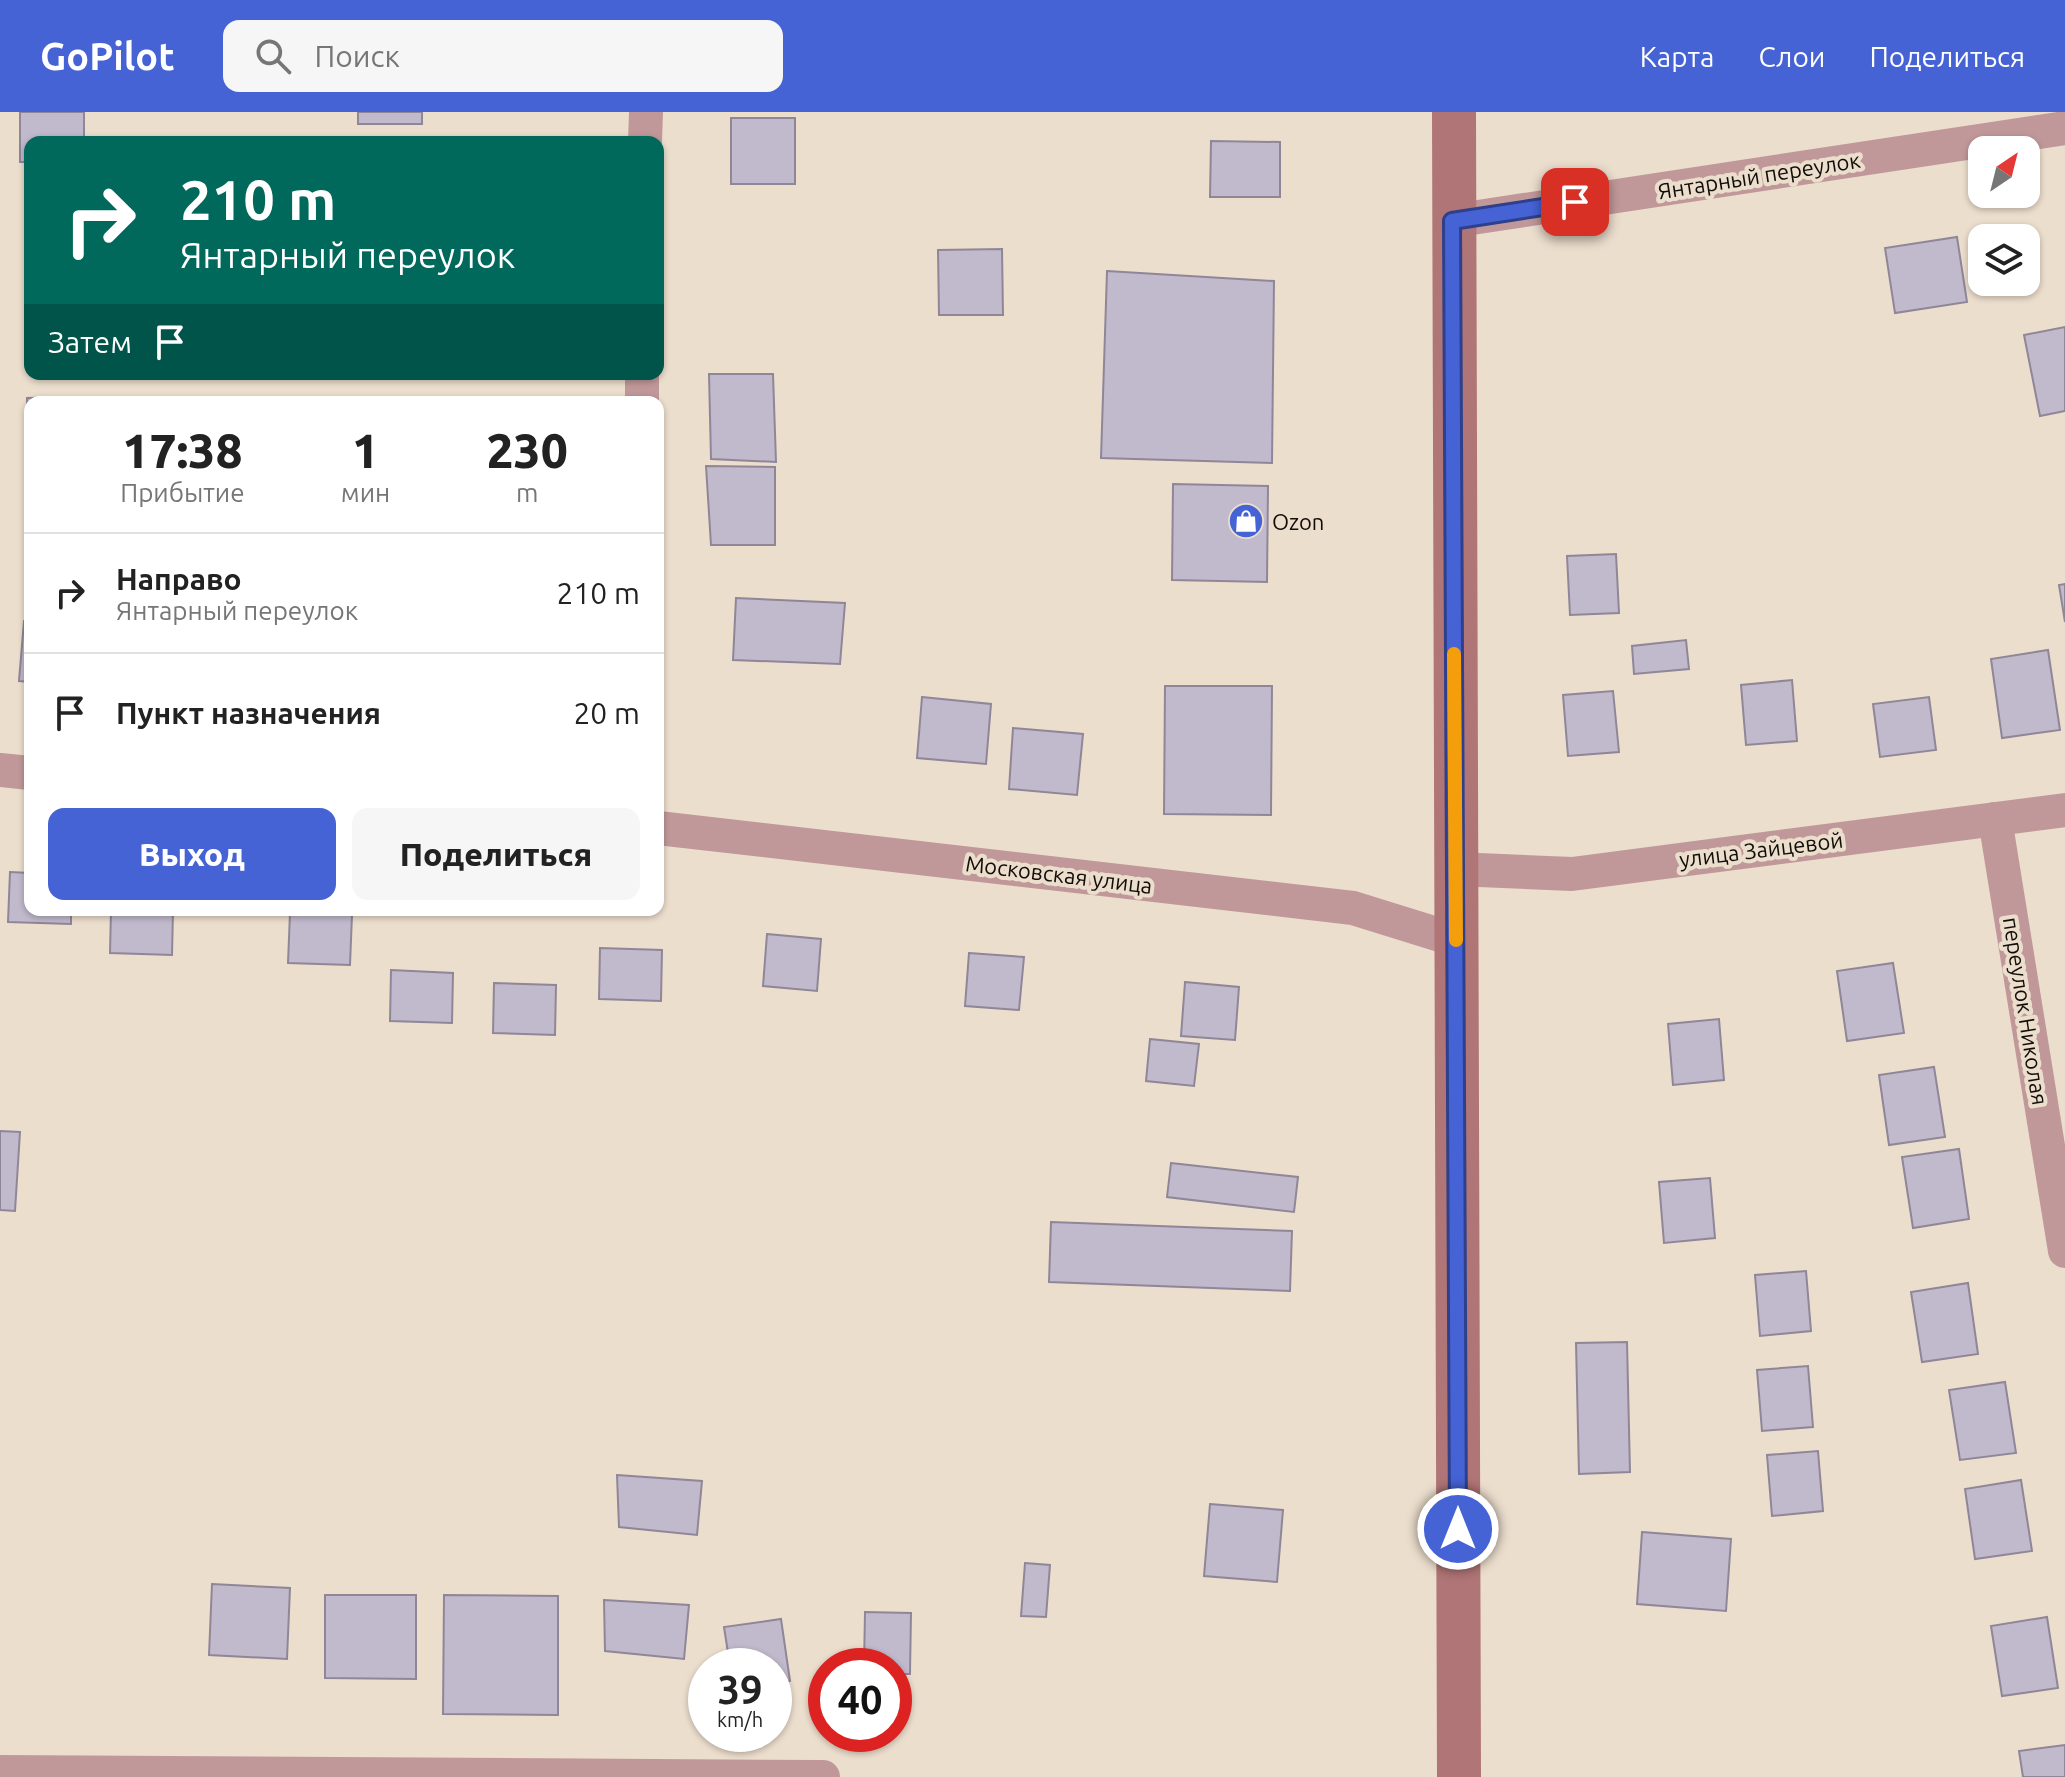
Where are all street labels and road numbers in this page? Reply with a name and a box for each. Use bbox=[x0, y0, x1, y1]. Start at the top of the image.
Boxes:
street label: Янтарный переулок bbox=[1656, 147, 1862, 203]
street label: улица Зайцевой bbox=[1678, 827, 1844, 871]
street label: Московская улица bbox=[964, 850, 1154, 898]
street label: переулок Николая bbox=[1999, 915, 2053, 1107]

